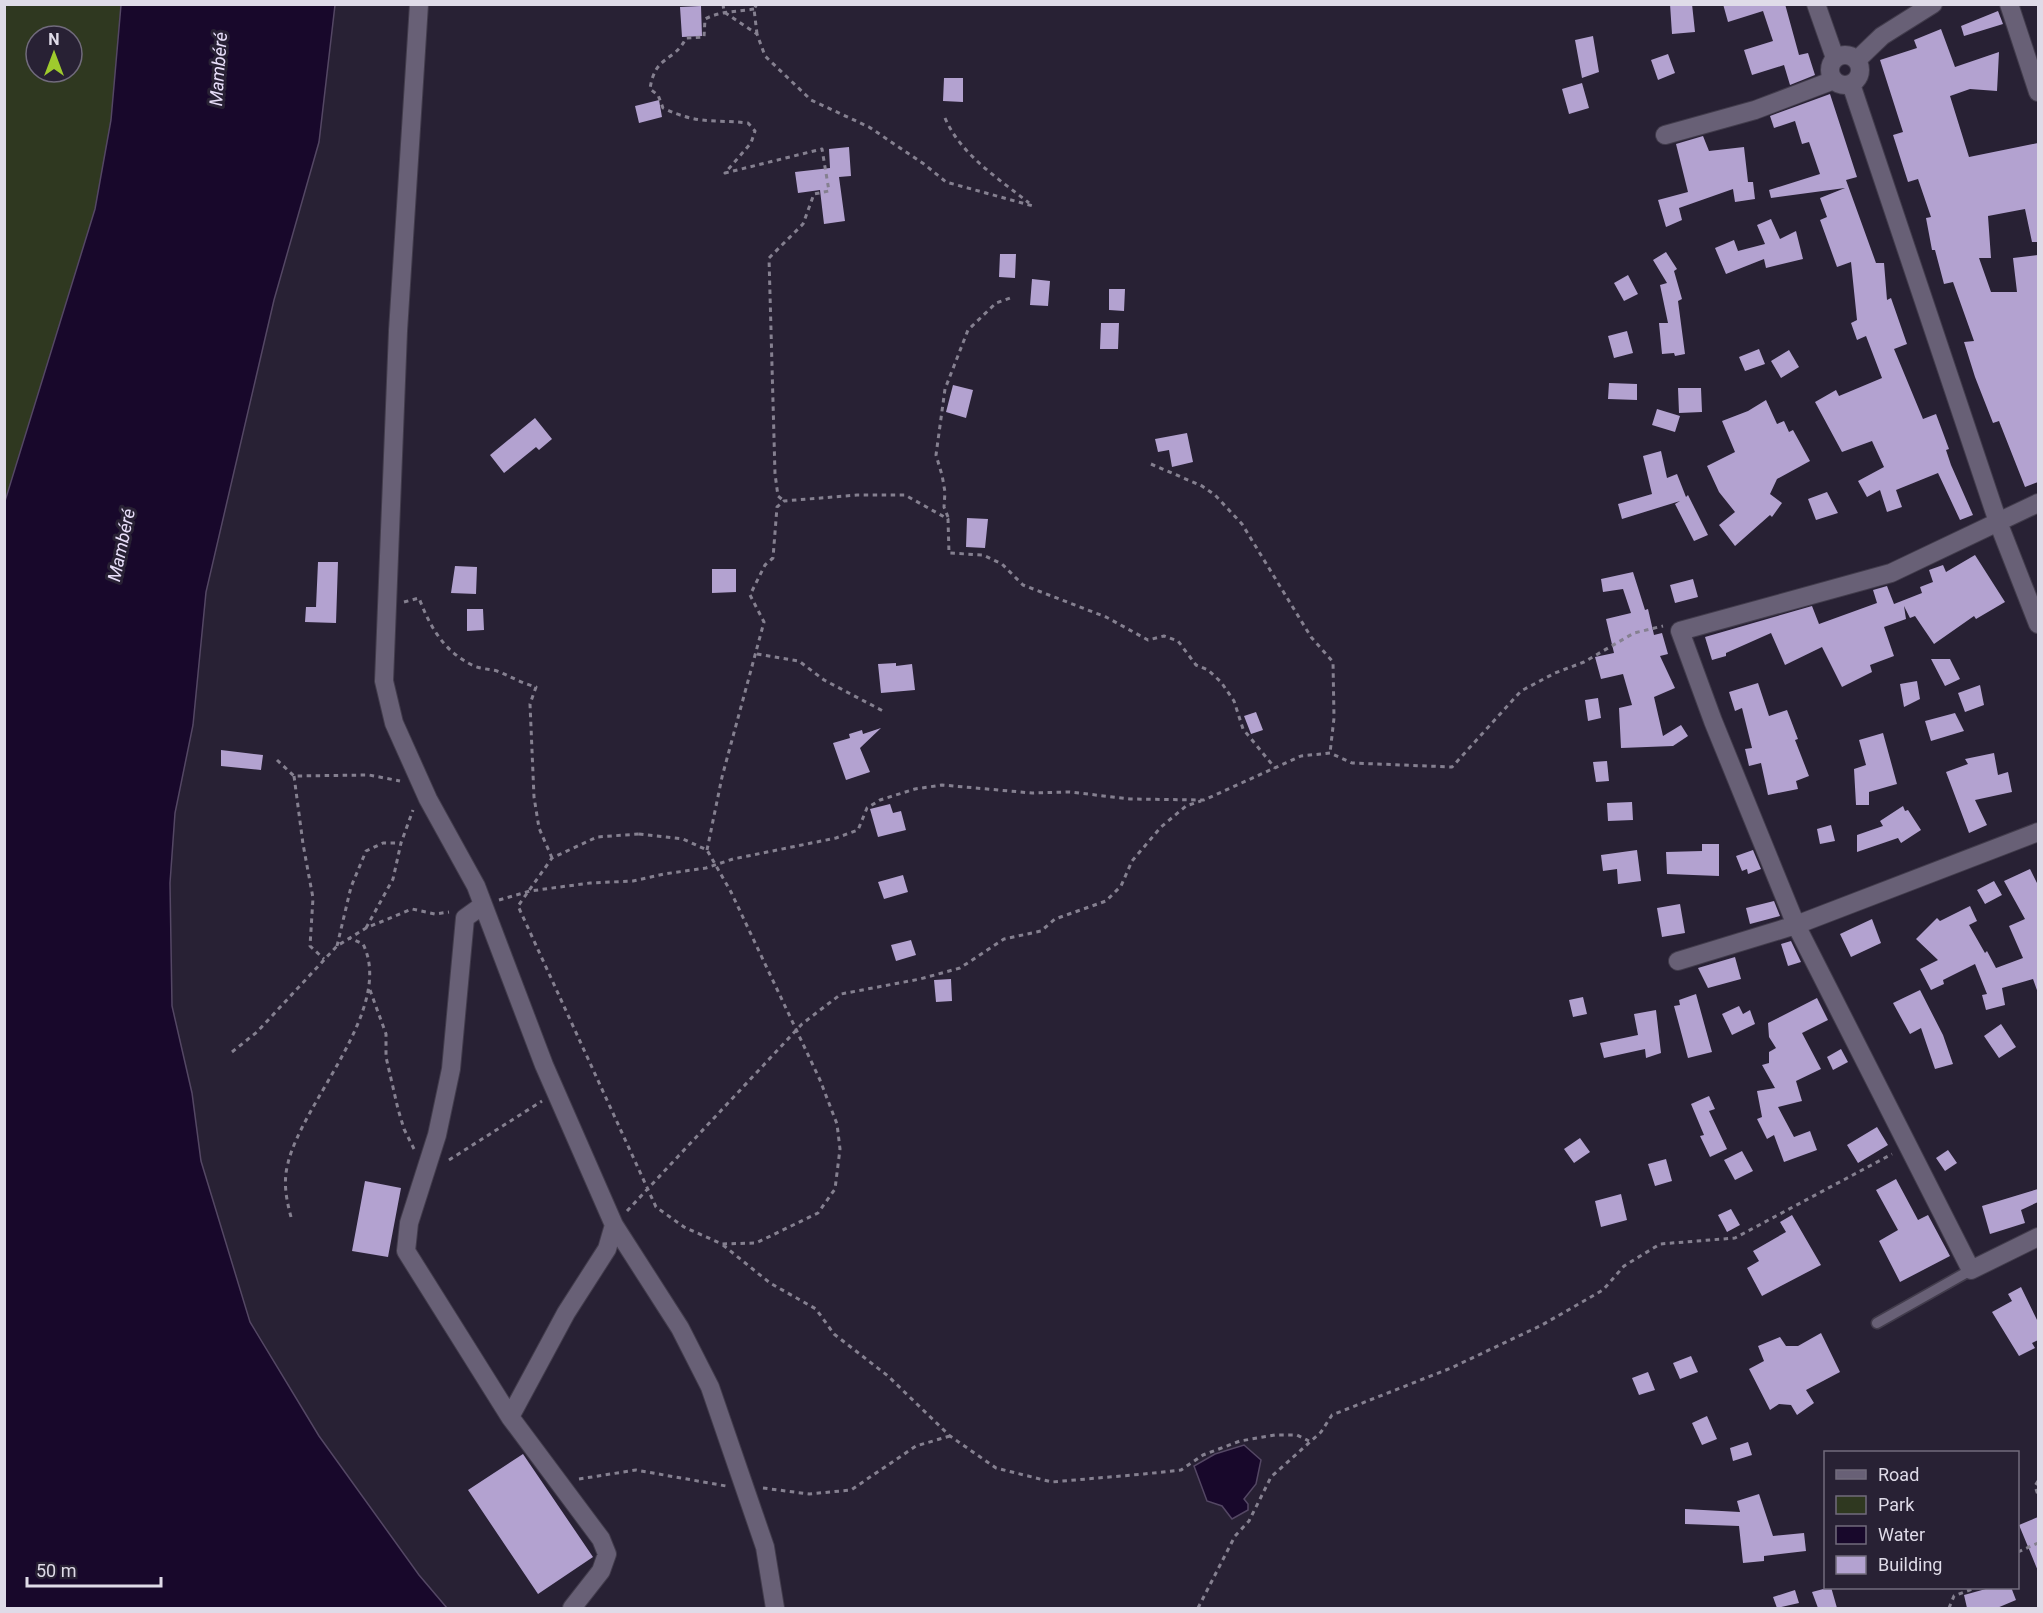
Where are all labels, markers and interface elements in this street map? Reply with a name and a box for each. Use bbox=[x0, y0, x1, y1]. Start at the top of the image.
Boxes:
north arrow bbox=[24, 24, 84, 84]
text: N bbox=[48, 30, 60, 49]
water label: Mambéré bbox=[205, 31, 231, 107]
water label: Mambéré bbox=[103, 507, 139, 583]
legend bbox=[1824, 1451, 2019, 1589]
text: Road bbox=[1878, 1464, 1919, 1485]
text: Park bbox=[1878, 1494, 1915, 1515]
text: Water bbox=[1878, 1524, 1925, 1545]
scale bar bbox=[27, 1550, 160, 1588]
text: Building bbox=[1878, 1554, 1942, 1575]
text: 50 m bbox=[36, 1560, 76, 1581]

